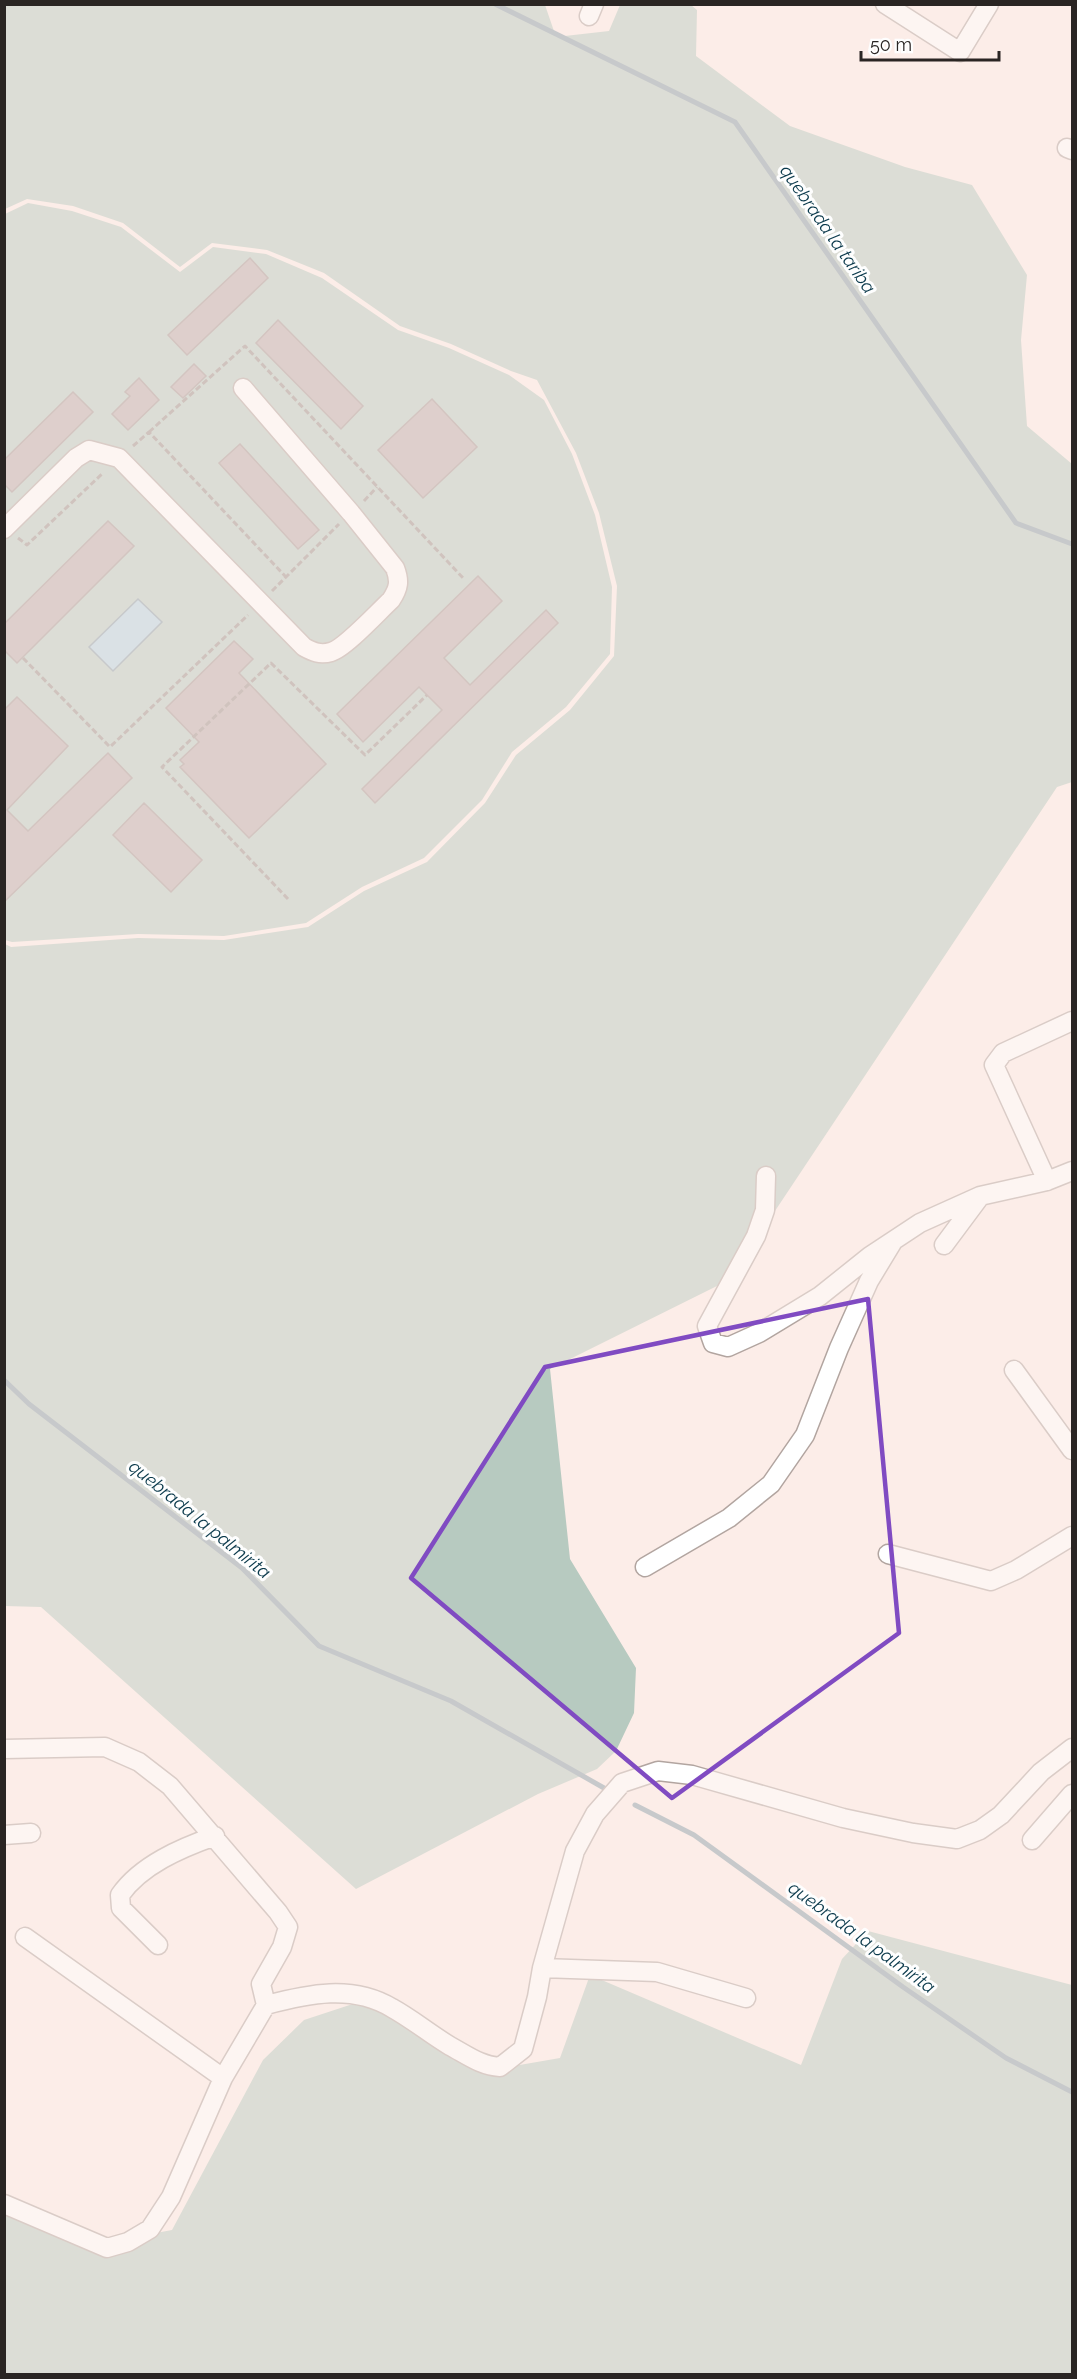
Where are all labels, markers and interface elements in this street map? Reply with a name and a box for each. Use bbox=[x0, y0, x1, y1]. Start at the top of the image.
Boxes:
scale bar bbox=[861, 24, 999, 62]
text: 50 m bbox=[870, 34, 912, 55]
water label: quebrada la tariba bbox=[776, 161, 880, 297]
water label: quebrada la palmirita bbox=[125, 1455, 275, 1583]
water label: quebrada la palmirita bbox=[785, 1877, 940, 1997]

